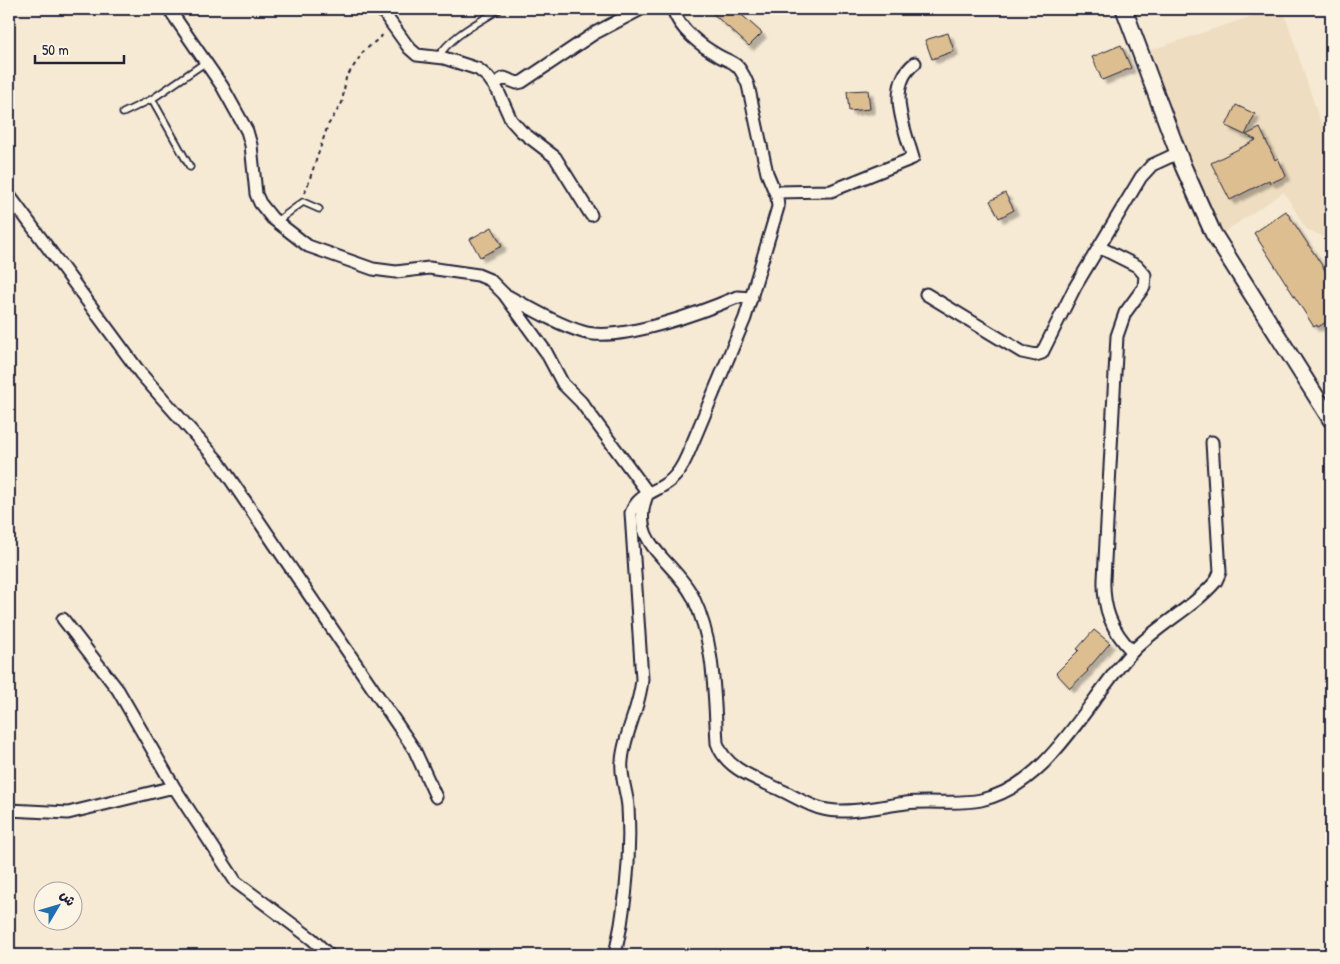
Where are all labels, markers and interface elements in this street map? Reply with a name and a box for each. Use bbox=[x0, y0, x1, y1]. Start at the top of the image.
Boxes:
scale bar bbox=[35, 32, 124, 64]
text: 50 m bbox=[42, 39, 69, 60]
north arrow bbox=[32, 882, 82, 932]
text: ش bbox=[56, 886, 81, 910]

